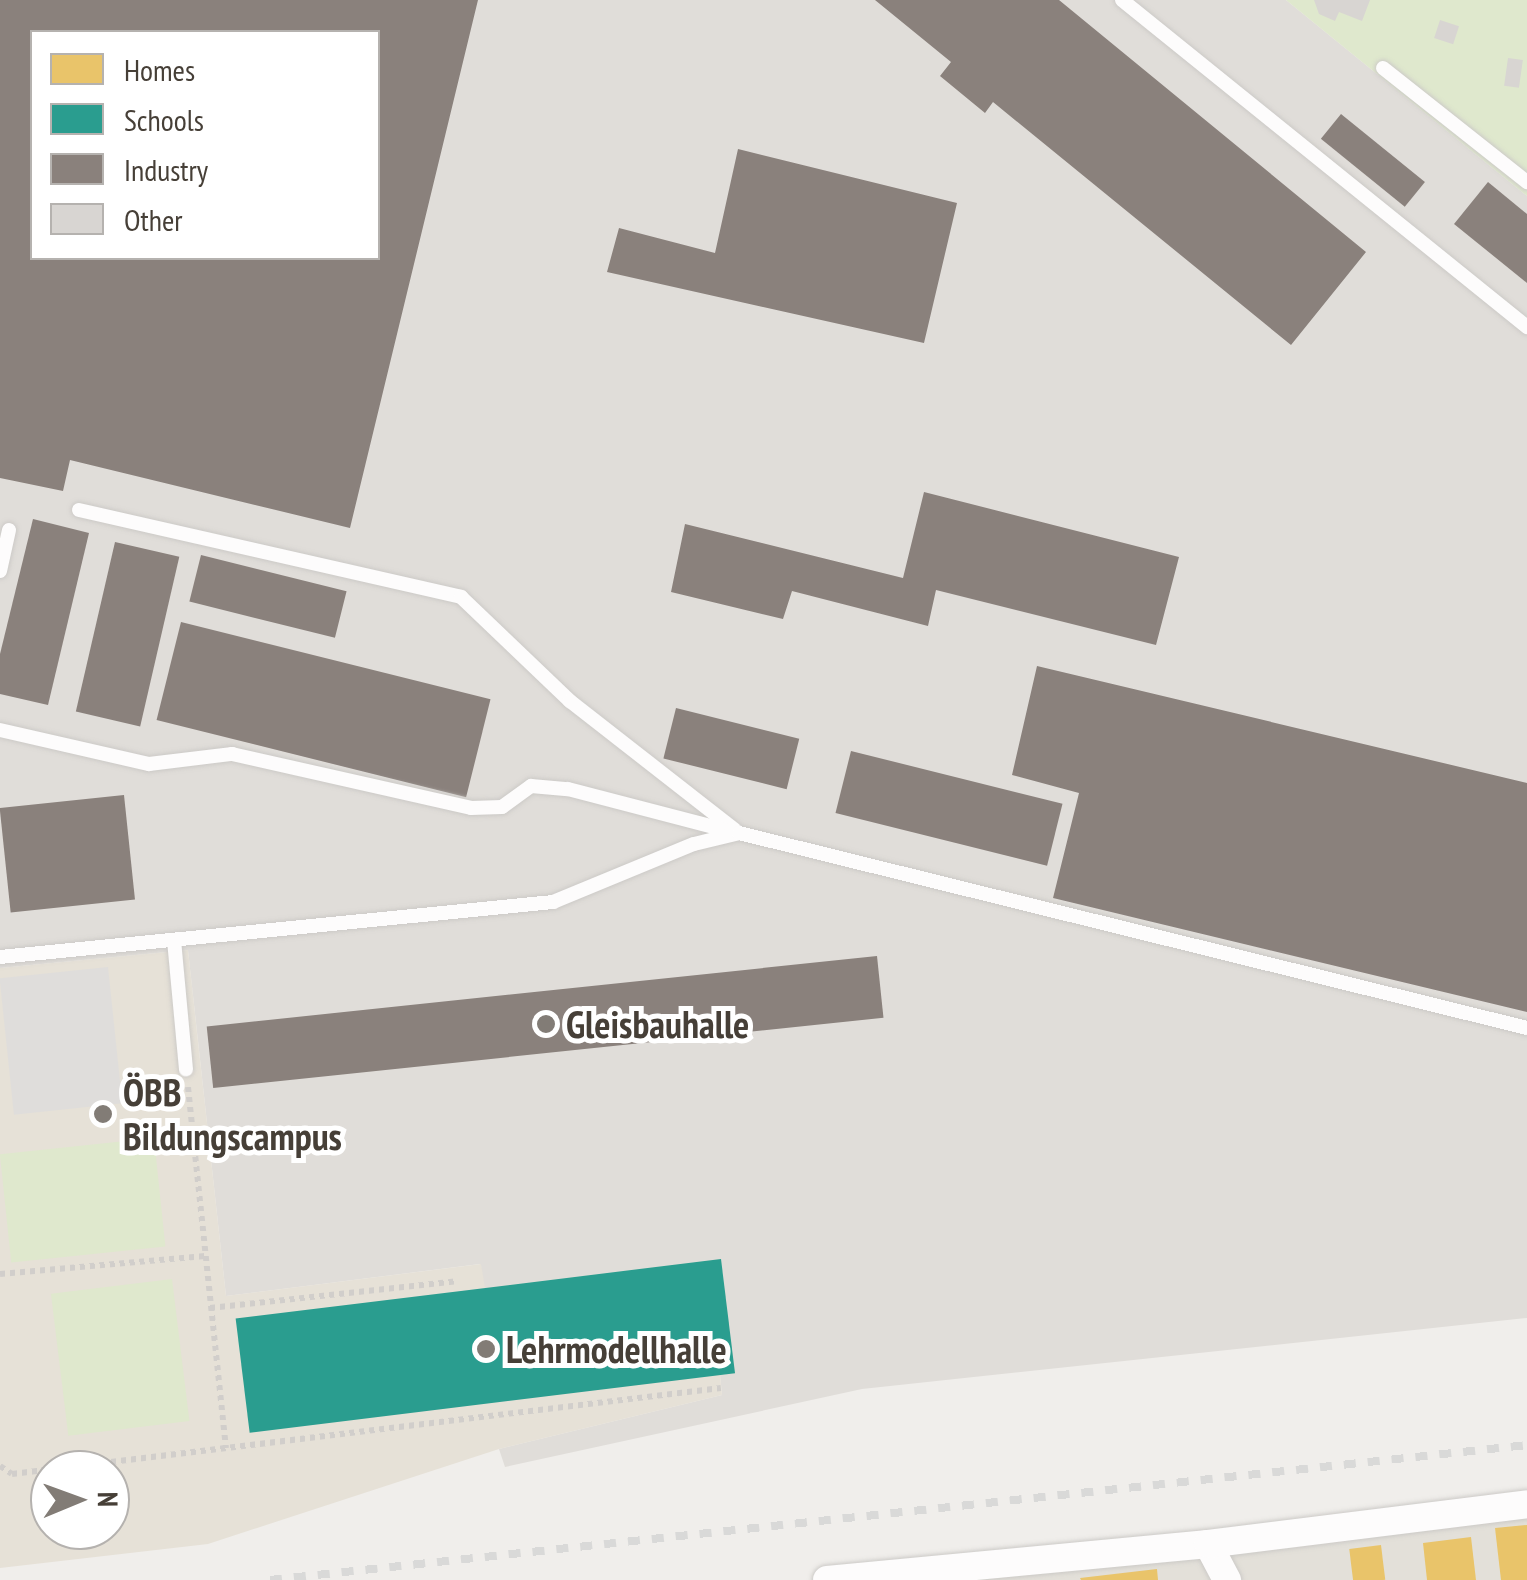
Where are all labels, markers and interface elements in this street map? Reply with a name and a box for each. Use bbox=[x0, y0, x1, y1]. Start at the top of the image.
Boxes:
legend bbox=[30, 30, 380, 260]
text: Homes bbox=[124, 50, 195, 89]
text: Schools bbox=[124, 100, 204, 139]
text: Industry bbox=[124, 150, 208, 189]
text: Other bbox=[124, 200, 183, 239]
place label: Gleisbauhalle bbox=[566, 1001, 749, 1047]
marker: Gleisbauhalle bbox=[535, 1013, 557, 1035]
place label: ÖBB Bildungscampus bbox=[123, 1069, 342, 1158]
marker: ÖBB Bildungscampus bbox=[92, 1103, 114, 1125]
place label: Lehrmodellhalle bbox=[506, 1326, 727, 1372]
marker: Lehrmodellhalle bbox=[475, 1338, 497, 1360]
north arrow bbox=[30, 1450, 130, 1550]
text: N bbox=[90, 1492, 127, 1507]

